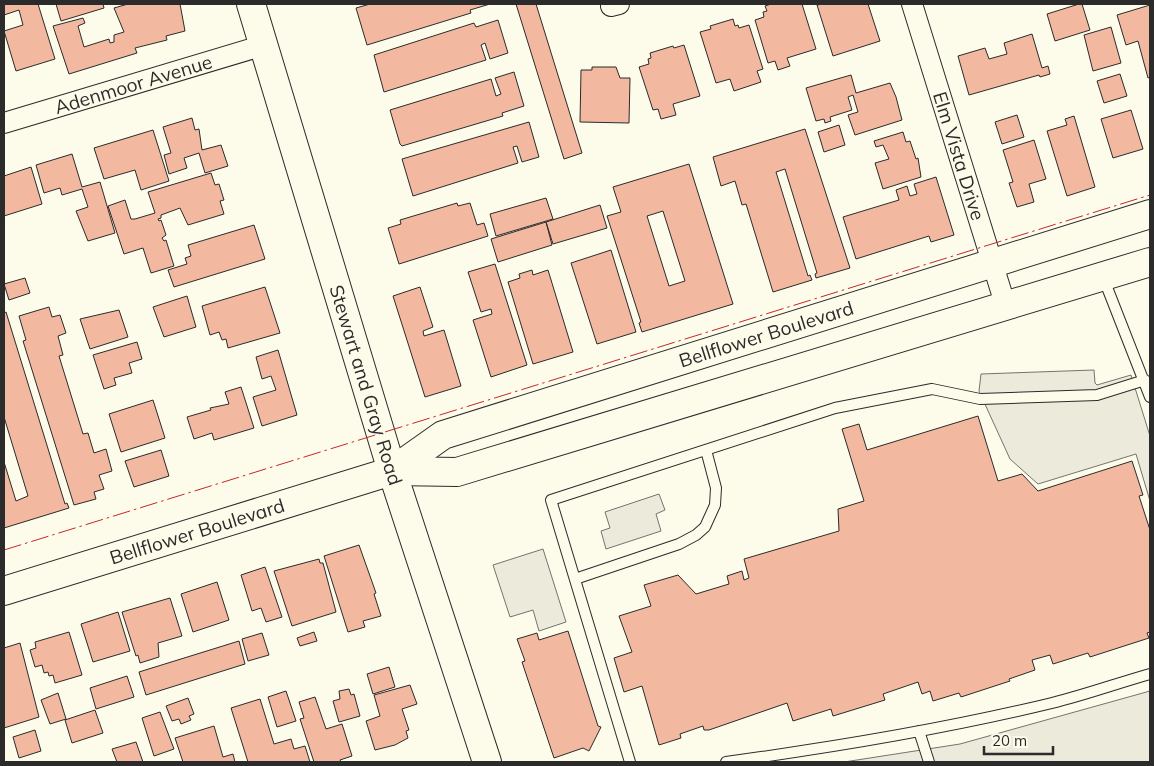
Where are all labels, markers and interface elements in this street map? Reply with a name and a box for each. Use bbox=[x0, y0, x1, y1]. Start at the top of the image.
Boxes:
street label: Adenmoor Avenue bbox=[52, 49, 215, 119]
street label: Elm Vista Drive bbox=[928, 89, 990, 223]
street label: Stewart and Gray Road bbox=[324, 282, 408, 488]
street label: Bellflower Boulevard bbox=[676, 295, 856, 373]
street label: Bellflower Boulevard bbox=[107, 493, 287, 570]
scale bar bbox=[984, 724, 1053, 756]
text: 20 m bbox=[992, 731, 1027, 750]

